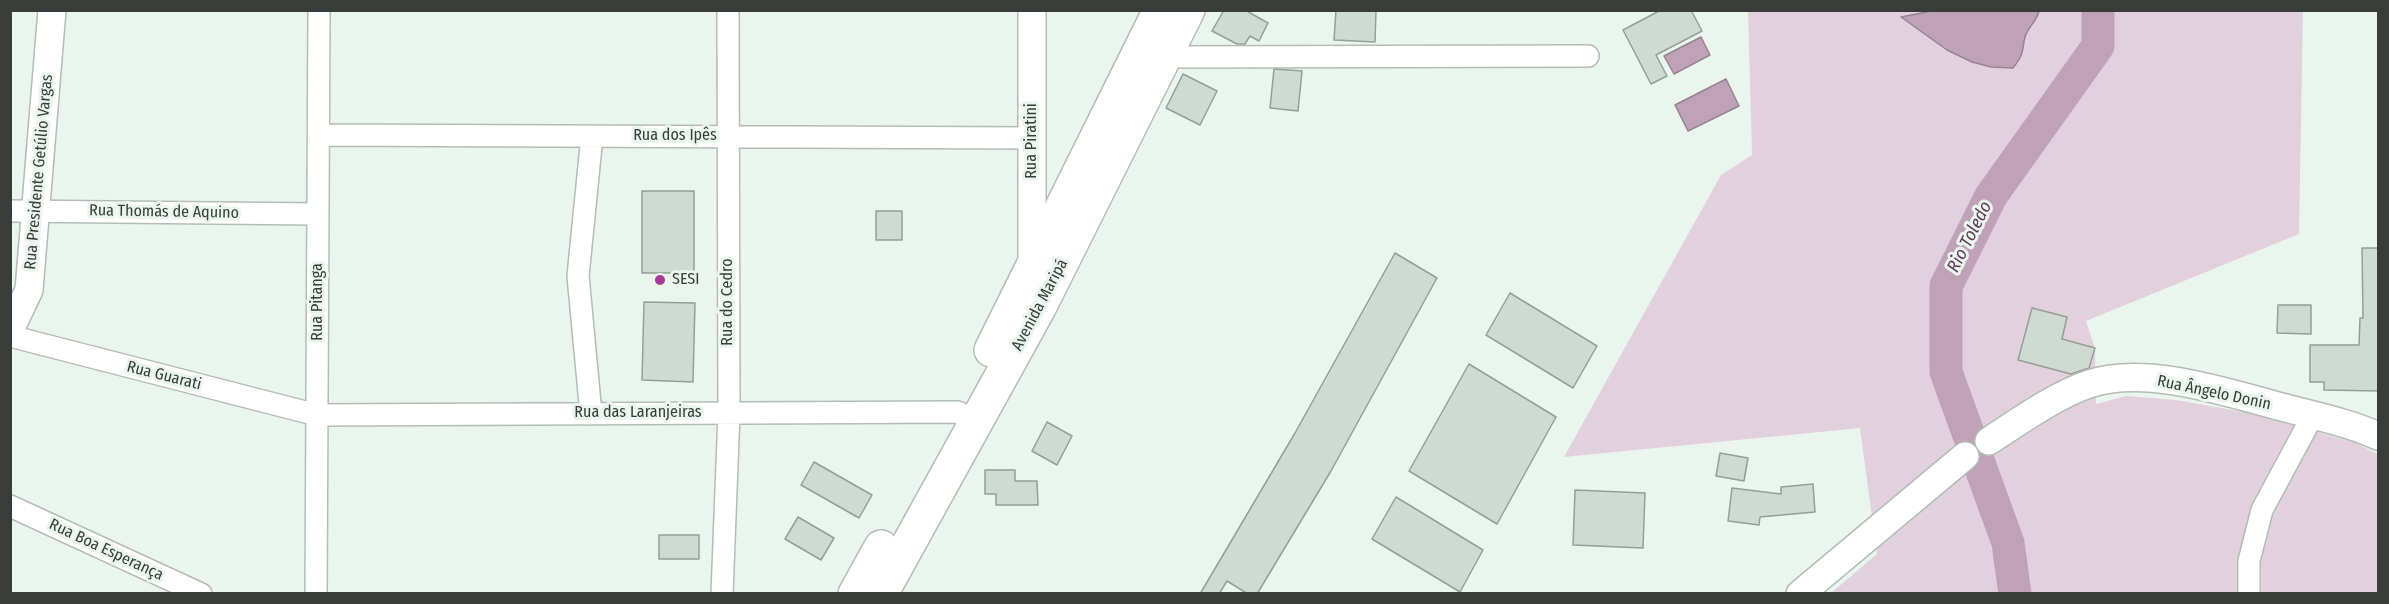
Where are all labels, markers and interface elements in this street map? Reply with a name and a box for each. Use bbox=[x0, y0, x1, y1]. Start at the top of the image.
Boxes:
street label: Rua Presidente Getúlio Vargas bbox=[21, 74, 57, 270]
street label: Rua Piratini bbox=[1022, 103, 1042, 179]
street label: Rua dos Ipês bbox=[633, 126, 717, 146]
water label: Rio Toledo bbox=[1943, 198, 1997, 276]
street label: Rua Thomás de Aquino bbox=[89, 201, 239, 223]
street label: Avenida Maripá bbox=[1008, 256, 1072, 354]
street label: Rua do Cedro bbox=[718, 258, 738, 346]
street label: Rua Pitanga bbox=[308, 263, 328, 341]
place label: SESI bbox=[672, 270, 699, 290]
marker: SESI bbox=[653, 273, 667, 287]
street label: Rua Guarati bbox=[125, 357, 203, 395]
street label: Rua Ângelo Donin bbox=[2155, 372, 2273, 414]
street label: Rua das Laranjeiras bbox=[574, 403, 702, 423]
street label: Rua Boa Esperança bbox=[46, 515, 166, 585]

